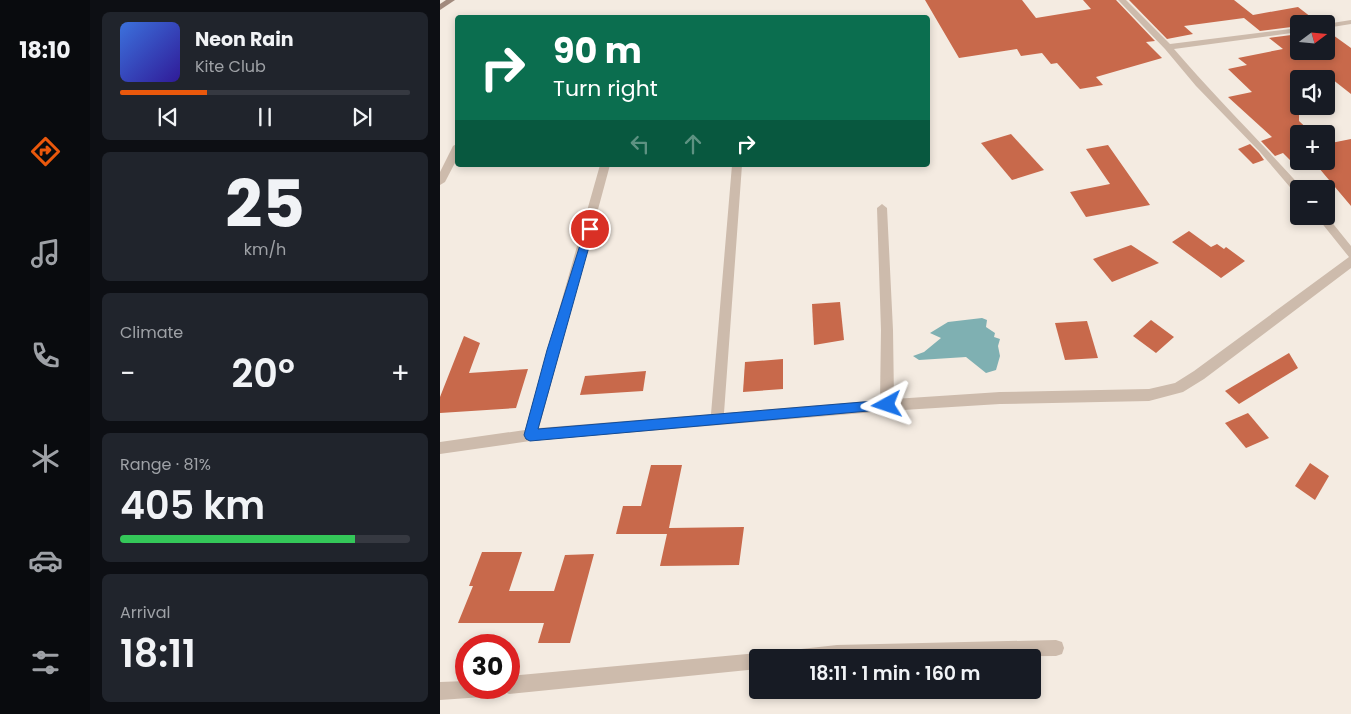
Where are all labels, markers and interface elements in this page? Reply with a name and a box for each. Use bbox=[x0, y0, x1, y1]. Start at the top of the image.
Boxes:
north arrow bbox=[1290, 15, 1335, 60]
map controls bbox=[1290, 15, 1335, 225]
text: Neon Rain bbox=[195, 26, 294, 53]
text: 90 m bbox=[553, 26, 642, 75]
text: 18:10 bbox=[19, 35, 71, 66]
icon: right bbox=[470, 35, 535, 100]
text: Kite Club bbox=[195, 55, 266, 78]
button: sound bbox=[1290, 70, 1335, 115]
text: Turn right bbox=[553, 73, 658, 104]
icon: previous bbox=[154, 103, 182, 131]
icon: pause bbox=[251, 103, 279, 131]
icon: next bbox=[348, 103, 376, 131]
button: + bbox=[1290, 125, 1335, 170]
icon: left bbox=[626, 130, 654, 158]
icon: ahead bbox=[679, 130, 707, 158]
icon: right bbox=[732, 130, 760, 158]
icon: directions bbox=[28, 134, 63, 169]
text: 25 bbox=[225, 159, 305, 250]
button: − bbox=[1290, 180, 1335, 225]
pin bbox=[569, 208, 611, 250]
icon: arrive bbox=[576, 215, 604, 243]
icon: music bbox=[28, 236, 63, 271]
text: km/h bbox=[244, 238, 286, 261]
text: Climate bbox=[120, 321, 183, 344]
icon: phone bbox=[28, 338, 63, 373]
text: 20° bbox=[232, 347, 295, 400]
text: − bbox=[120, 354, 135, 393]
text: + bbox=[391, 354, 410, 393]
position arrow bbox=[860, 378, 912, 430]
icon: climate bbox=[28, 441, 63, 476]
text: Range · 81% bbox=[120, 453, 211, 476]
text: 405 km bbox=[120, 479, 265, 532]
icon: car bbox=[28, 543, 63, 578]
text: Arrival bbox=[120, 601, 170, 624]
text: 18:11 bbox=[120, 627, 196, 680]
speed limit sign: 30 bbox=[455, 634, 520, 699]
icon: filters bbox=[28, 645, 63, 680]
text: 18:11 · 1 min · 160 m bbox=[809, 660, 981, 687]

